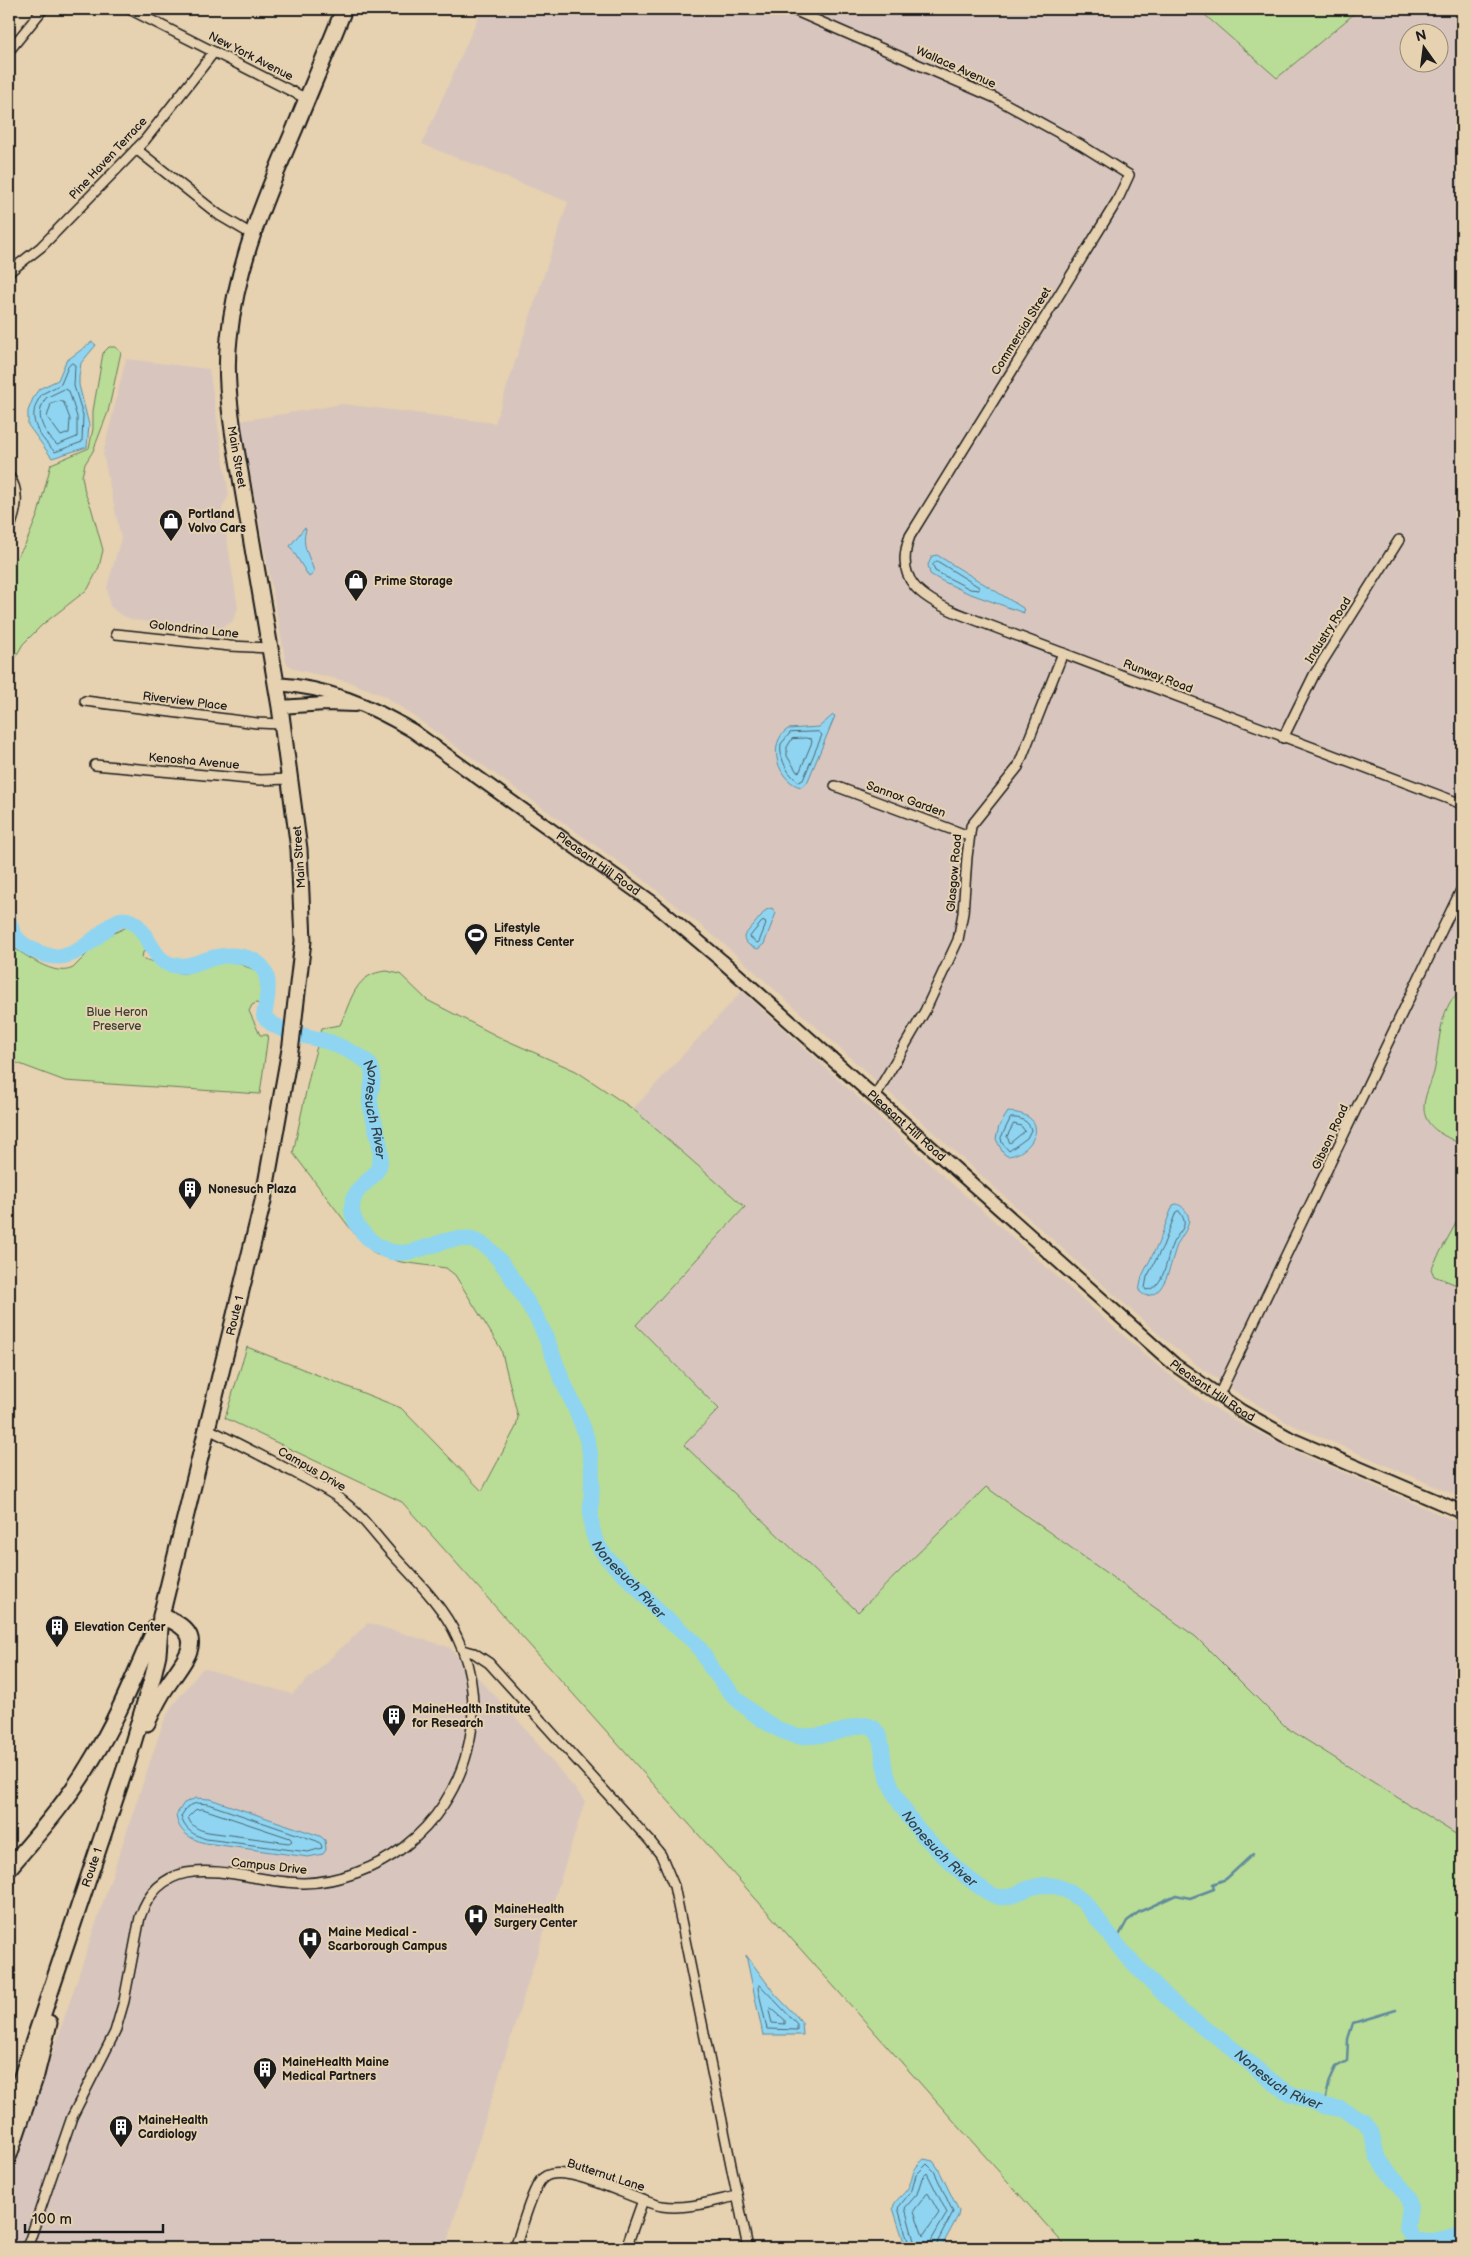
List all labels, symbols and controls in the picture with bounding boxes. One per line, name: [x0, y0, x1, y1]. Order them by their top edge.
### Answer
north arrow: [1398, 22, 1448, 72]
text: N: [1414, 26, 1428, 45]
street label: New York Avenue: [206, 29, 296, 84]
street label: Wallace Avenue: [913, 43, 998, 92]
street label: Pine Haven Terrace: [66, 114, 150, 203]
street label: Commercial Street: [988, 284, 1055, 378]
street label: Main Street: [224, 425, 249, 490]
place label: Portland Volvo Cars: [188, 507, 246, 536]
shop icon: Portland Volvo Cars: [158, 508, 184, 542]
shop icon: Prime Storage: [343, 568, 369, 602]
place label: Prime Storage: [374, 574, 453, 589]
street label: Industry Road: [1302, 594, 1355, 666]
street label: Golondrina Lane: [148, 617, 240, 642]
street label: Runway Road: [1121, 656, 1195, 697]
street label: Riverview Place: [142, 689, 228, 714]
street label: Kenosha Avenue: [148, 750, 240, 773]
street label: Sannox Garden: [864, 778, 948, 821]
street label: Main Street: [290, 825, 309, 889]
street label: Pleasant Hill Road: [553, 829, 643, 899]
street label: Glasgow Road: [944, 833, 965, 913]
place label: Lifestyle Fitness Center: [494, 921, 574, 950]
sports icon: Lifestyle Fitness Center: [463, 922, 489, 956]
park label: Blue Heron Preserve: [86, 1005, 148, 1034]
water label: Nonesuch River: [359, 1056, 389, 1160]
street label: Pleasant Hill Road: [864, 1087, 949, 1165]
street label: Gibson Road: [1309, 1102, 1352, 1172]
building icon: Nonesuch Plaza: [177, 1176, 203, 1210]
place label: Nonesuch Plaza: [208, 1182, 296, 1197]
street label: Route 1: [223, 1294, 247, 1337]
street label: Pleasant Hill Road: [1166, 1357, 1257, 1425]
street label: Campus Drive: [275, 1444, 348, 1495]
water label: Nonesuch River: [588, 1537, 669, 1623]
building icon: Elevation Center: [44, 1614, 70, 1648]
place label: Elevation Center: [74, 1620, 166, 1635]
place label: MaineHealth Institute for Research: [412, 1702, 530, 1731]
building icon: MaineHealth Institute for Research: [381, 1703, 407, 1737]
water label: Nonesuch River: [898, 1807, 981, 1891]
street label: Route 1: [79, 1846, 106, 1889]
street label: Campus Drive: [230, 1855, 308, 1878]
place label: MaineHealth Surgery Center: [494, 1902, 577, 1931]
hospital icon: MaineHealth Surgery Center: [463, 1903, 489, 1937]
place label: Maine Medical - Scarborough Campus: [328, 1925, 447, 1954]
hospital icon: Maine Medical - Scarborough Campus: [297, 1926, 323, 1960]
water label: Nonesuch River: [1231, 2046, 1325, 2114]
place label: MaineHealth Maine Medical Partners: [282, 2055, 389, 2084]
building icon: MaineHealth Maine Medical Partners: [252, 2056, 278, 2090]
place label: MaineHealth Cardiology: [138, 2113, 208, 2142]
building icon: MaineHealth Cardiology: [108, 2114, 134, 2148]
street label: Butternut Lane: [565, 2156, 647, 2195]
scale bar: [25, 2202, 162, 2234]
text: 100 m: [32, 2210, 72, 2229]

